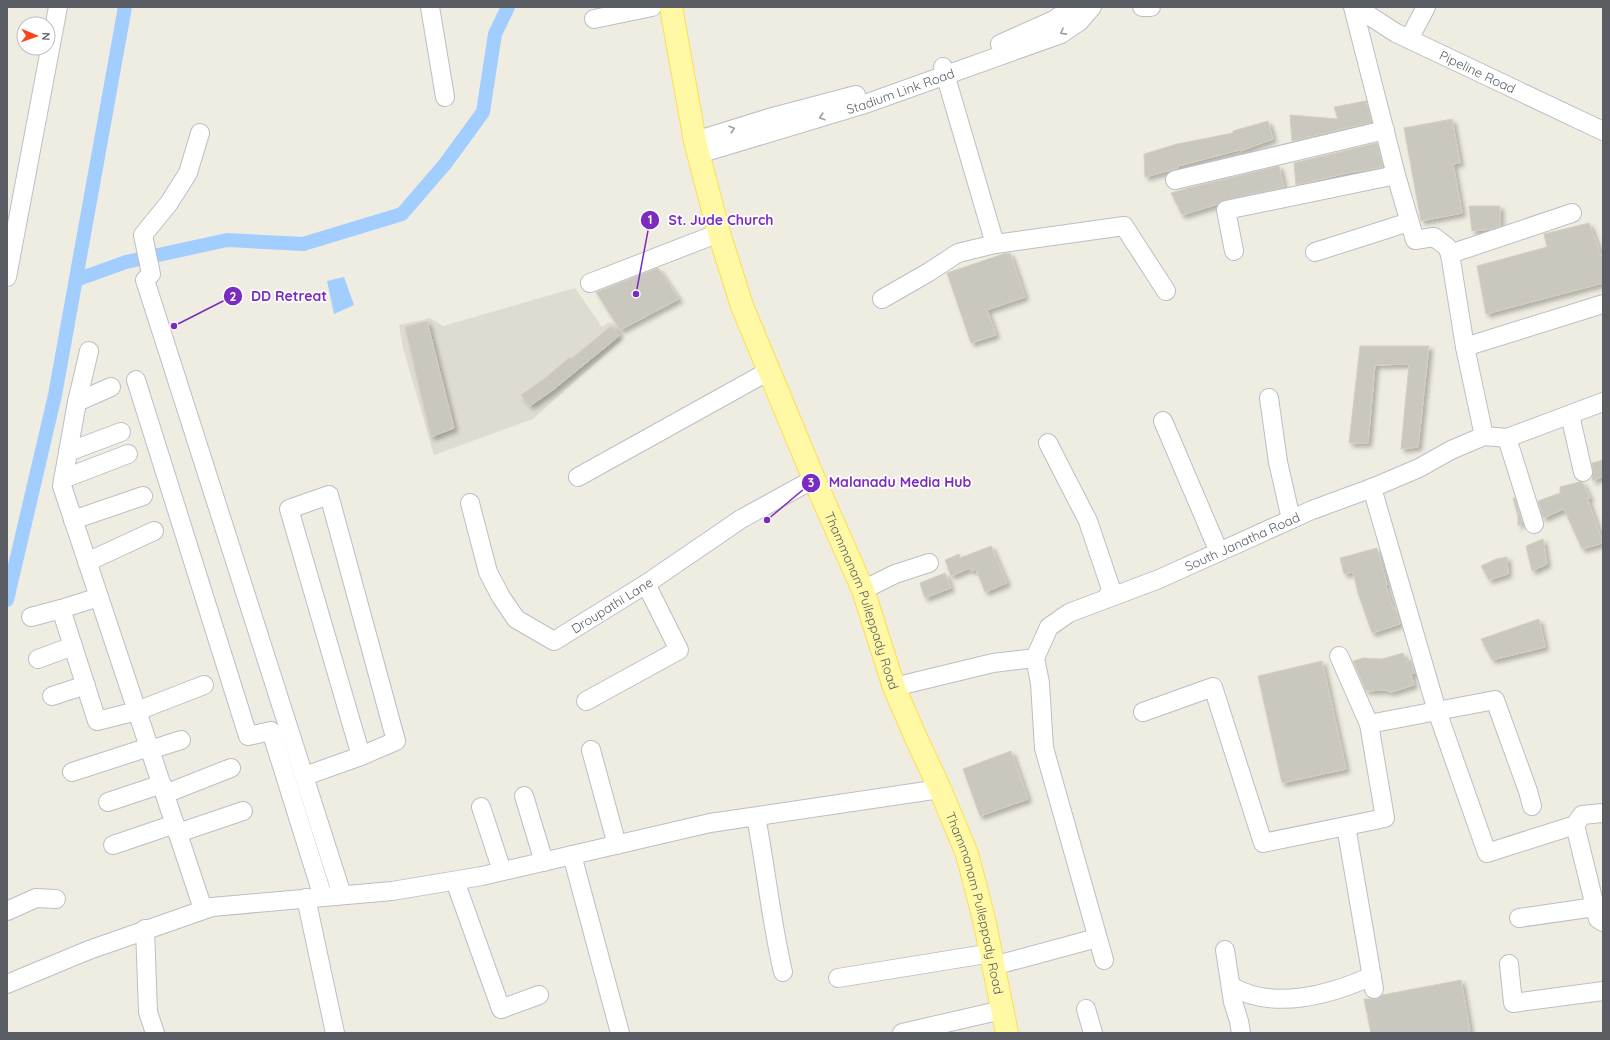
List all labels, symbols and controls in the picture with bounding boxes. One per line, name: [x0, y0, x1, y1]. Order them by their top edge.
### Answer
north arrow: [16, 16, 56, 56]
one-way arrow: [1060, 27, 1067, 35]
text: N: [39, 32, 53, 41]
street label: Pipeline Road: [1437, 47, 1518, 96]
street label: Stadium Link Road: [845, 65, 956, 117]
one-way arrow: [818, 112, 825, 121]
one-way arrow: [728, 125, 735, 134]
callout: St. Jude Church: [640, 207, 781, 233]
text: St. Jude Church: [669, 211, 773, 229]
text: 1: [648, 212, 652, 227]
callout: DD Retreat: [223, 283, 335, 309]
text: DD Retreat: [251, 287, 327, 305]
text: 2: [230, 289, 237, 304]
callout: Malanadu Media Hub: [801, 470, 980, 496]
text: Malanadu Media Hub: [829, 473, 972, 491]
text: 3: [808, 475, 814, 490]
street label: Thammanam Pulleppady Road: [821, 509, 902, 691]
street label: South Janatha Road: [1182, 509, 1302, 574]
street label: Droupathi Lane: [568, 574, 656, 636]
street label: Thammanam Pulleppady Road: [942, 809, 1007, 996]

